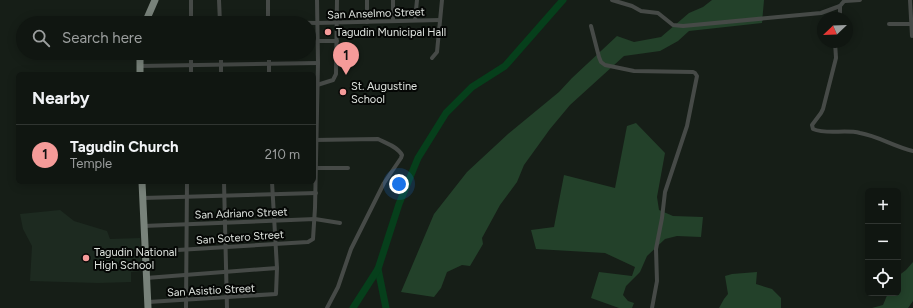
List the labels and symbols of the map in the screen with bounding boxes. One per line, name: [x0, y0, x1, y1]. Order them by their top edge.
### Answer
street label: San Anselmo Street: [327, 5, 425, 22]
north arrow: [817, 12, 853, 48]
place label: Tagudin Municipal Hall: [336, 26, 446, 39]
marker: Tagudin Municipal Hall: [323, 27, 333, 37]
pin: 1: [333, 42, 359, 75]
place label: St. Augustine School: [351, 80, 417, 106]
marker: St. Augustine School: [338, 87, 348, 97]
your location: [389, 174, 409, 194]
street label: San Adriano Street: [194, 205, 288, 222]
street label: San Sotero Street: [196, 228, 284, 247]
place label: Tagudin National High School: [94, 246, 177, 272]
marker: Tagudin National High School: [81, 253, 91, 263]
street label: San Asistio Street: [167, 282, 255, 299]

